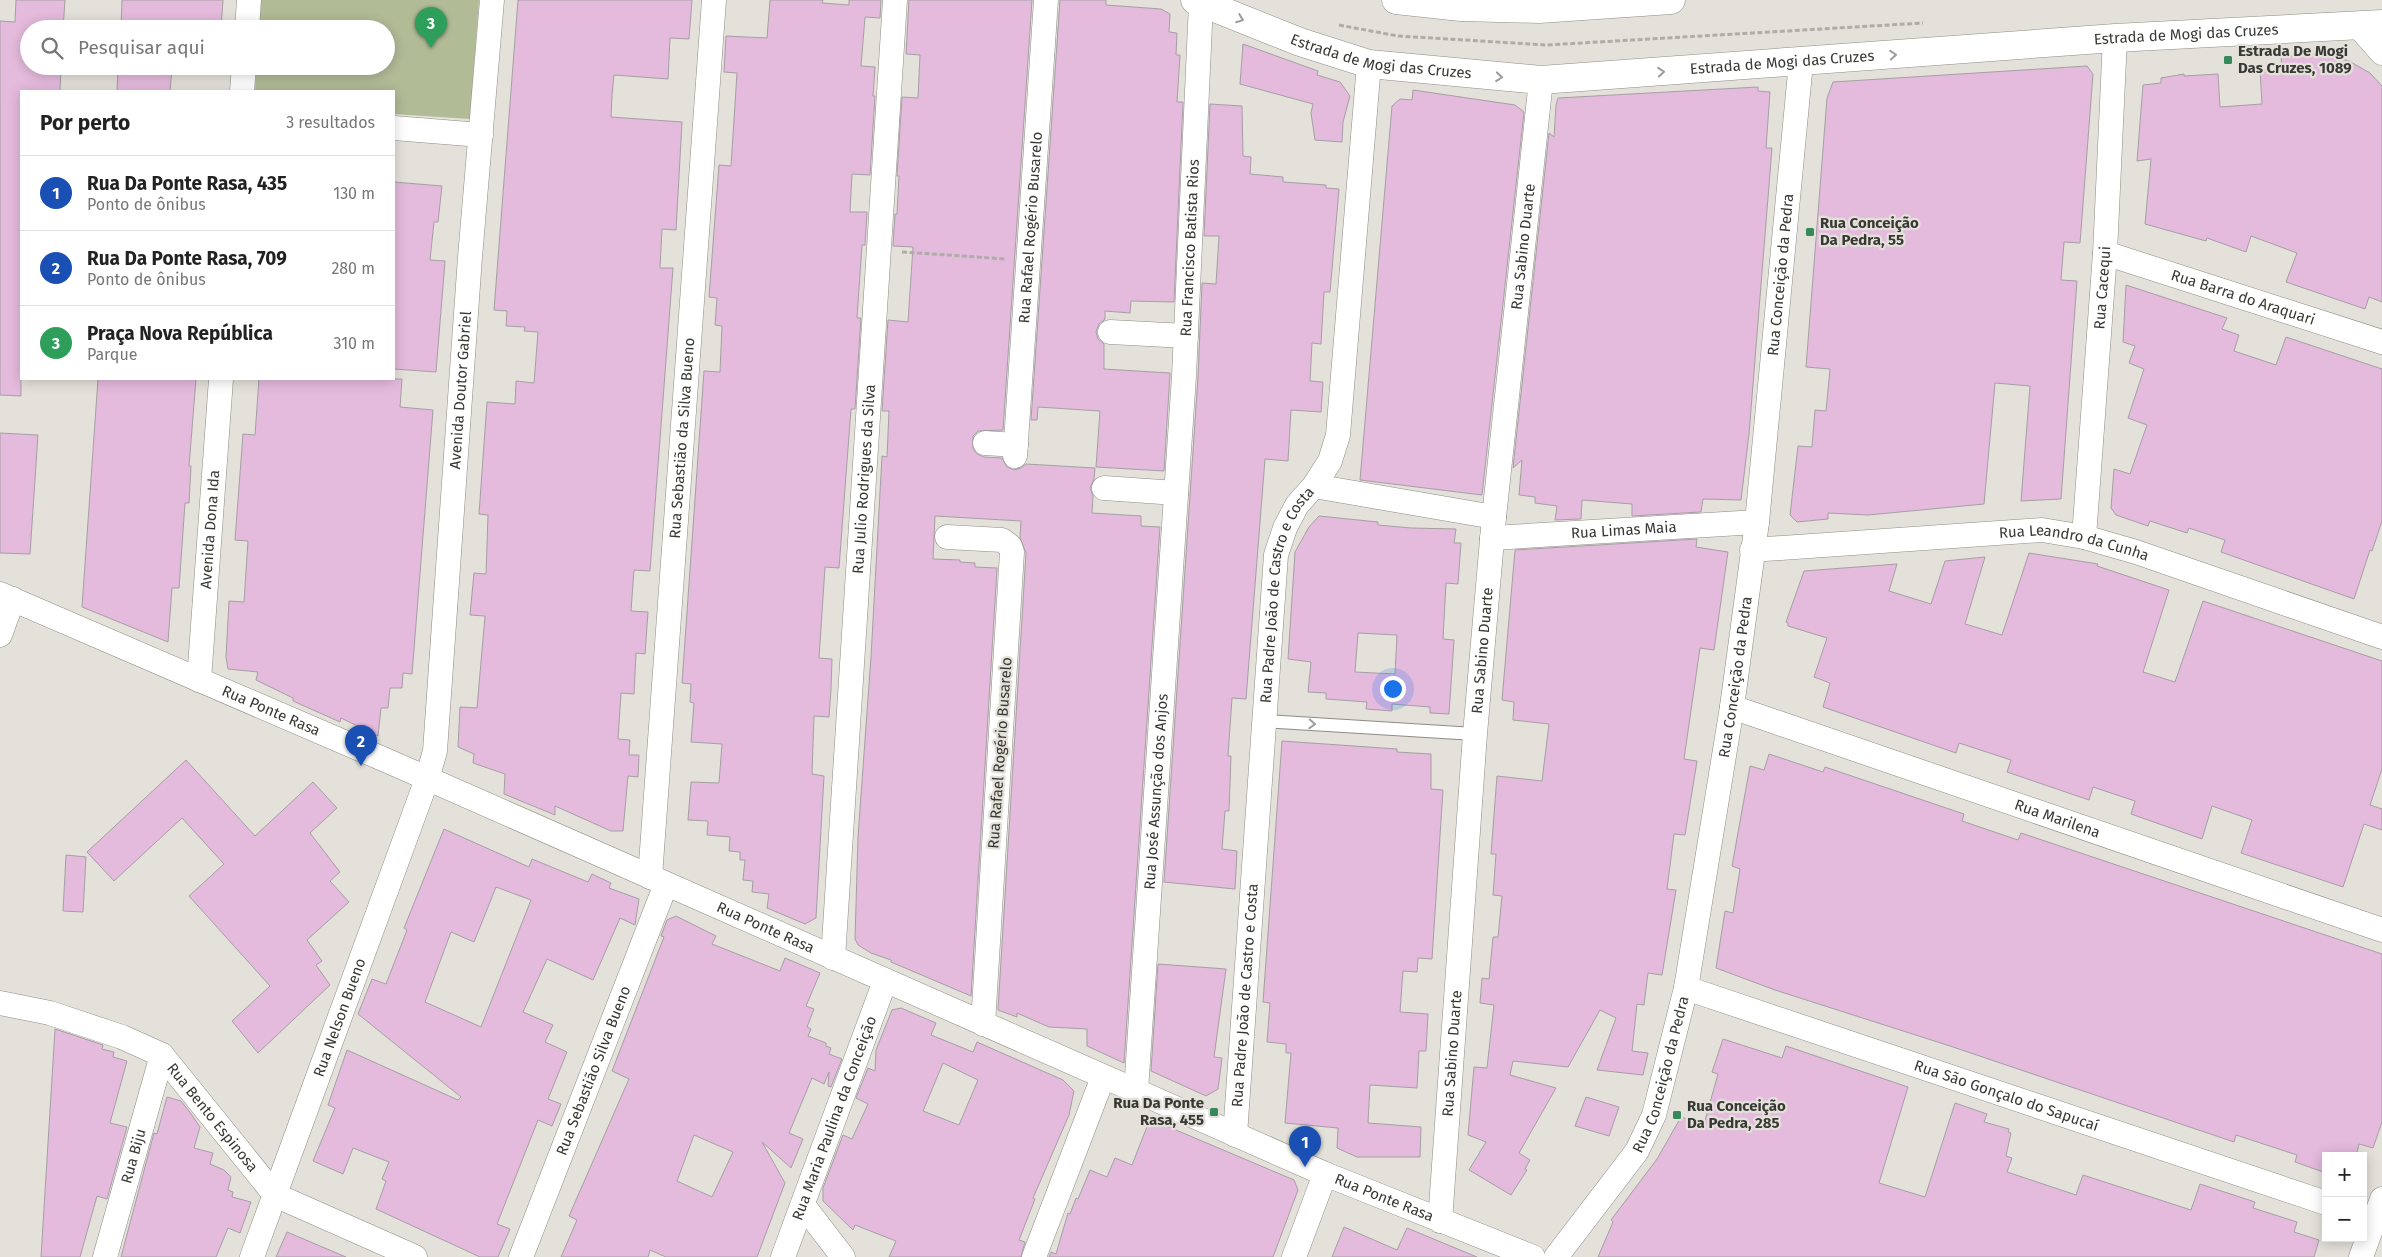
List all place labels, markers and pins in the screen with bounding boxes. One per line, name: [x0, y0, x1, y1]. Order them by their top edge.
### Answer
pin: 3: [415, 7, 447, 48]
place label: Estrada De Mogi Das Cruzes, 1089: [2238, 42, 2352, 77]
marker: Estrada De Mogi Das Cruzes, 1089: [2222, 54, 2234, 66]
place label: Rua Conceição Da Pedra, 55: [1820, 214, 1919, 249]
marker: Rua Conceição Da Pedra, 55: [1804, 226, 1816, 238]
pin: 2: [345, 725, 377, 766]
place label: Rua Da Ponte Rasa, 455: [1113, 1094, 1204, 1129]
place label: Rua Conceição Da Pedra, 285: [1687, 1097, 1786, 1132]
marker: Rua Da Ponte Rasa, 455: [1208, 1106, 1220, 1118]
marker: Rua Conceição Da Pedra, 285: [1671, 1109, 1683, 1121]
pin: 1: [1289, 1126, 1321, 1167]

